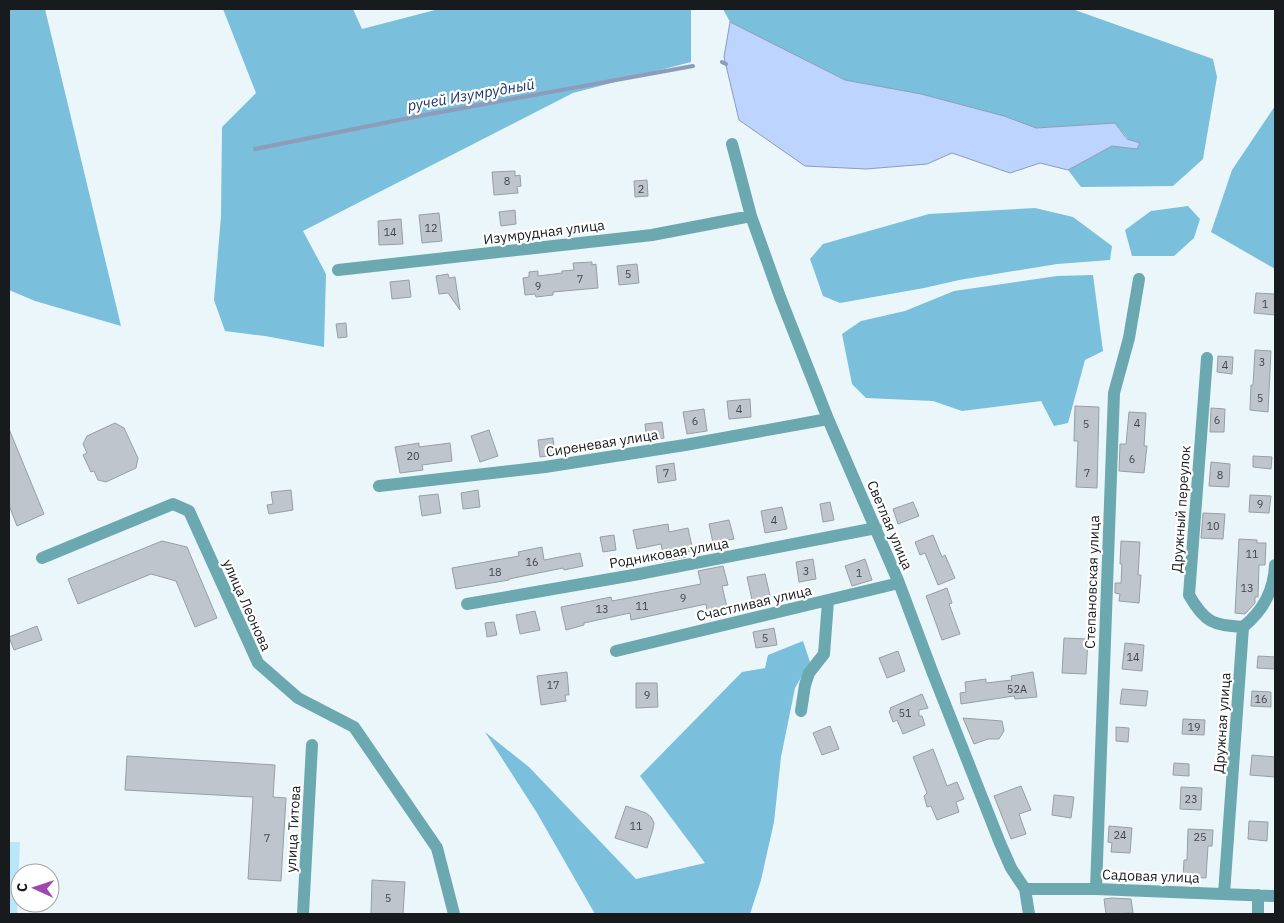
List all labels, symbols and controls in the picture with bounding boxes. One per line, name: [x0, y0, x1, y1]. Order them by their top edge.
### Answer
water label: ручей Изумрудный: [405, 74, 536, 115]
house number: 8: [504, 174, 510, 188]
house number: 2: [638, 182, 644, 196]
street label: Изумрудная улица: [482, 216, 606, 248]
house number: 12: [424, 221, 438, 235]
house number: 14: [383, 225, 397, 239]
house number: 5: [625, 267, 631, 281]
house number: 7: [577, 272, 583, 286]
house number: 9: [535, 279, 541, 293]
house number: 1: [1262, 297, 1269, 311]
house number: 3: [1259, 355, 1265, 369]
house number: 4: [1222, 358, 1229, 372]
house number: 5: [1257, 391, 1263, 405]
house number: 4: [736, 402, 743, 416]
house number: 6: [1214, 413, 1220, 427]
house number: 6: [692, 414, 698, 428]
house number: 4: [1134, 416, 1141, 430]
house number: 5: [1083, 417, 1089, 431]
street label: Сиреневая улица: [545, 425, 660, 461]
street label: Дружный переулок: [1168, 444, 1194, 573]
house number: 20: [406, 449, 420, 463]
house number: 6: [1129, 452, 1135, 466]
house number: 7: [663, 466, 669, 480]
house number: 7: [1084, 466, 1090, 480]
house number: 8: [1217, 468, 1223, 482]
street label: Светлая улица: [863, 478, 917, 573]
house number: 9: [1257, 497, 1263, 511]
house number: 4: [771, 513, 778, 527]
street label: Степановская улица: [1081, 514, 1103, 649]
house number: 10: [1206, 519, 1220, 533]
street label: Родниковая улица: [608, 534, 731, 572]
house number: 11: [1245, 547, 1259, 561]
house number: 16: [525, 555, 539, 569]
street label: улица Леонова: [219, 556, 275, 654]
house number: 3: [803, 564, 809, 578]
house number: 18: [488, 565, 502, 579]
house number: 1: [856, 566, 863, 580]
street label: Счастливая улица: [695, 581, 814, 625]
house number: 13: [1240, 581, 1254, 595]
house number: 9: [680, 591, 686, 605]
house number: 11: [635, 599, 649, 613]
house number: 13: [595, 602, 609, 616]
house number: 5: [762, 631, 768, 645]
house number: 14: [1126, 650, 1140, 664]
street label: Дружная улица: [1209, 671, 1235, 774]
house number: 17: [546, 678, 560, 692]
house number: 52А: [1007, 682, 1027, 696]
house number: 9: [644, 688, 650, 702]
house number: 16: [1254, 692, 1268, 706]
house number: 51: [898, 706, 912, 720]
house number: 19: [1187, 720, 1201, 734]
street label: улица Титова: [282, 784, 304, 873]
house number: 23: [1184, 792, 1198, 806]
house number: 11: [629, 819, 643, 833]
house number: 24: [1113, 828, 1127, 842]
house number: 25: [1193, 830, 1207, 844]
house number: 7: [264, 831, 270, 845]
north arrow: [10, 863, 60, 913]
street label: Садовая улица: [1102, 865, 1201, 887]
text: С: [13, 882, 31, 892]
house number: 5: [385, 891, 391, 905]

